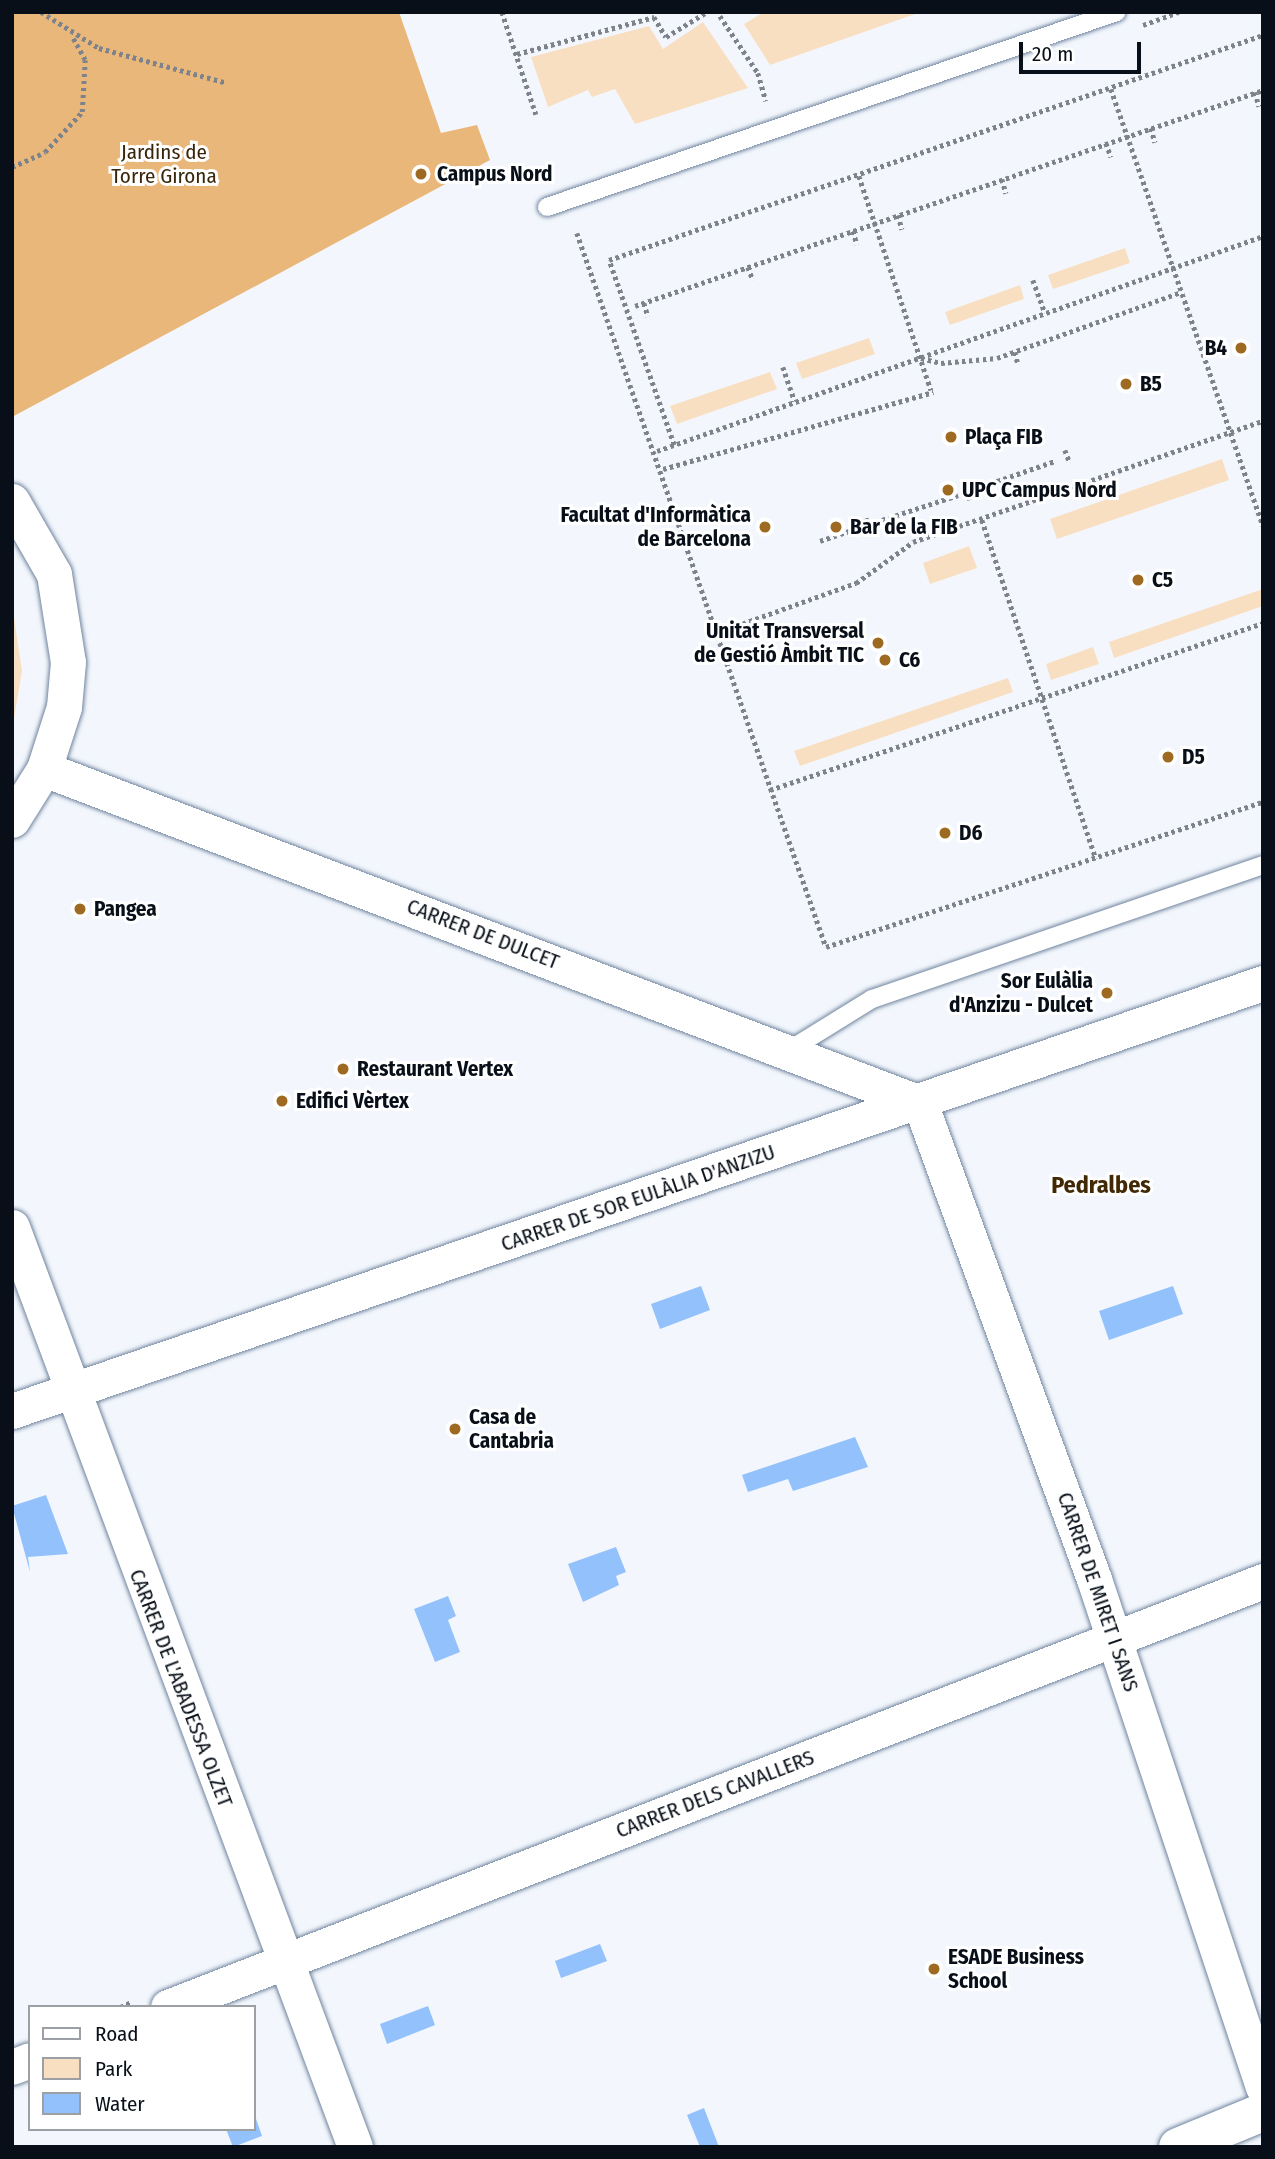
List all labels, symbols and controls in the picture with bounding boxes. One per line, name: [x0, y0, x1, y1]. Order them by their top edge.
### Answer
scale bar: [1023, 28, 1146, 72]
text: 20 m: [1032, 41, 1073, 67]
park label: Jardins de Torre Girona: [111, 139, 217, 189]
place label: Campus Nord: [437, 161, 552, 187]
marker: Campus Nord: [411, 164, 431, 184]
place label: B4: [1205, 335, 1227, 361]
marker: B4: [1233, 340, 1249, 356]
place label: B5: [1140, 371, 1162, 397]
marker: B5: [1118, 376, 1134, 392]
place label: Plaça FIB: [965, 424, 1043, 450]
marker: Plaça FIB: [943, 429, 959, 445]
place label: UPC Campus Nord: [962, 477, 1117, 503]
marker: UPC Campus Nord: [940, 482, 956, 498]
place label: Facultat d'Informàtica de Barcelona: [560, 502, 751, 552]
place label: Bar de la FIB: [850, 514, 958, 540]
marker: Facultat d'Informàtica de Barcelona: [757, 519, 773, 535]
marker: Bar de la FIB: [828, 519, 844, 535]
place label: C5: [1152, 567, 1173, 593]
marker: C5: [1130, 572, 1146, 588]
place label: Unitat Transversal de Gestió Àmbit TIC: [694, 618, 864, 668]
marker: Unitat Transversal de Gestió Àmbit TIC: [870, 635, 886, 651]
place label: C6: [899, 647, 920, 673]
marker: C6: [877, 652, 893, 668]
place label: D5: [1182, 744, 1205, 770]
marker: D5: [1160, 749, 1176, 765]
place label: D6: [959, 820, 982, 846]
marker: D6: [937, 825, 953, 841]
street label: CARRER DE DULCET: [403, 893, 563, 975]
place label: Pangea: [94, 896, 157, 922]
marker: Pangea: [72, 901, 88, 917]
place label: Sor Eulàlia d'Anzizu - Dulcet: [949, 968, 1093, 1018]
marker: Sor Eulàlia d'Anzizu - Dulcet: [1099, 985, 1115, 1001]
place label: Restaurant Vertex: [357, 1056, 513, 1082]
marker: Restaurant Vertex: [335, 1061, 351, 1077]
place label: Edifici Vèrtex: [296, 1088, 409, 1114]
marker: Edifici Vèrtex: [274, 1093, 290, 1109]
street label: CARRER DE SOR EULÀLIA D'ANZIZU: [498, 1139, 778, 1257]
district label: Pedralbes: [1051, 1172, 1151, 1200]
place label: Casa de Cantabria: [469, 1404, 554, 1454]
marker: Casa de Cantabria: [447, 1421, 463, 1437]
street label: CARRER DE MIRET I SANS: [1052, 1489, 1144, 1695]
street label: CARRER DE L'ABADESSA OLZET: [124, 1566, 238, 1810]
street label: CARRER DELS CAVALLERS: [612, 1745, 818, 1843]
place label: ESADE Business School: [948, 1944, 1084, 1994]
marker: ESADE Business School: [926, 1961, 942, 1977]
legend: [28, 2005, 256, 2131]
text: Road: [95, 2021, 139, 2047]
text: Park: [95, 2056, 132, 2082]
text: Water: [95, 2091, 145, 2117]

